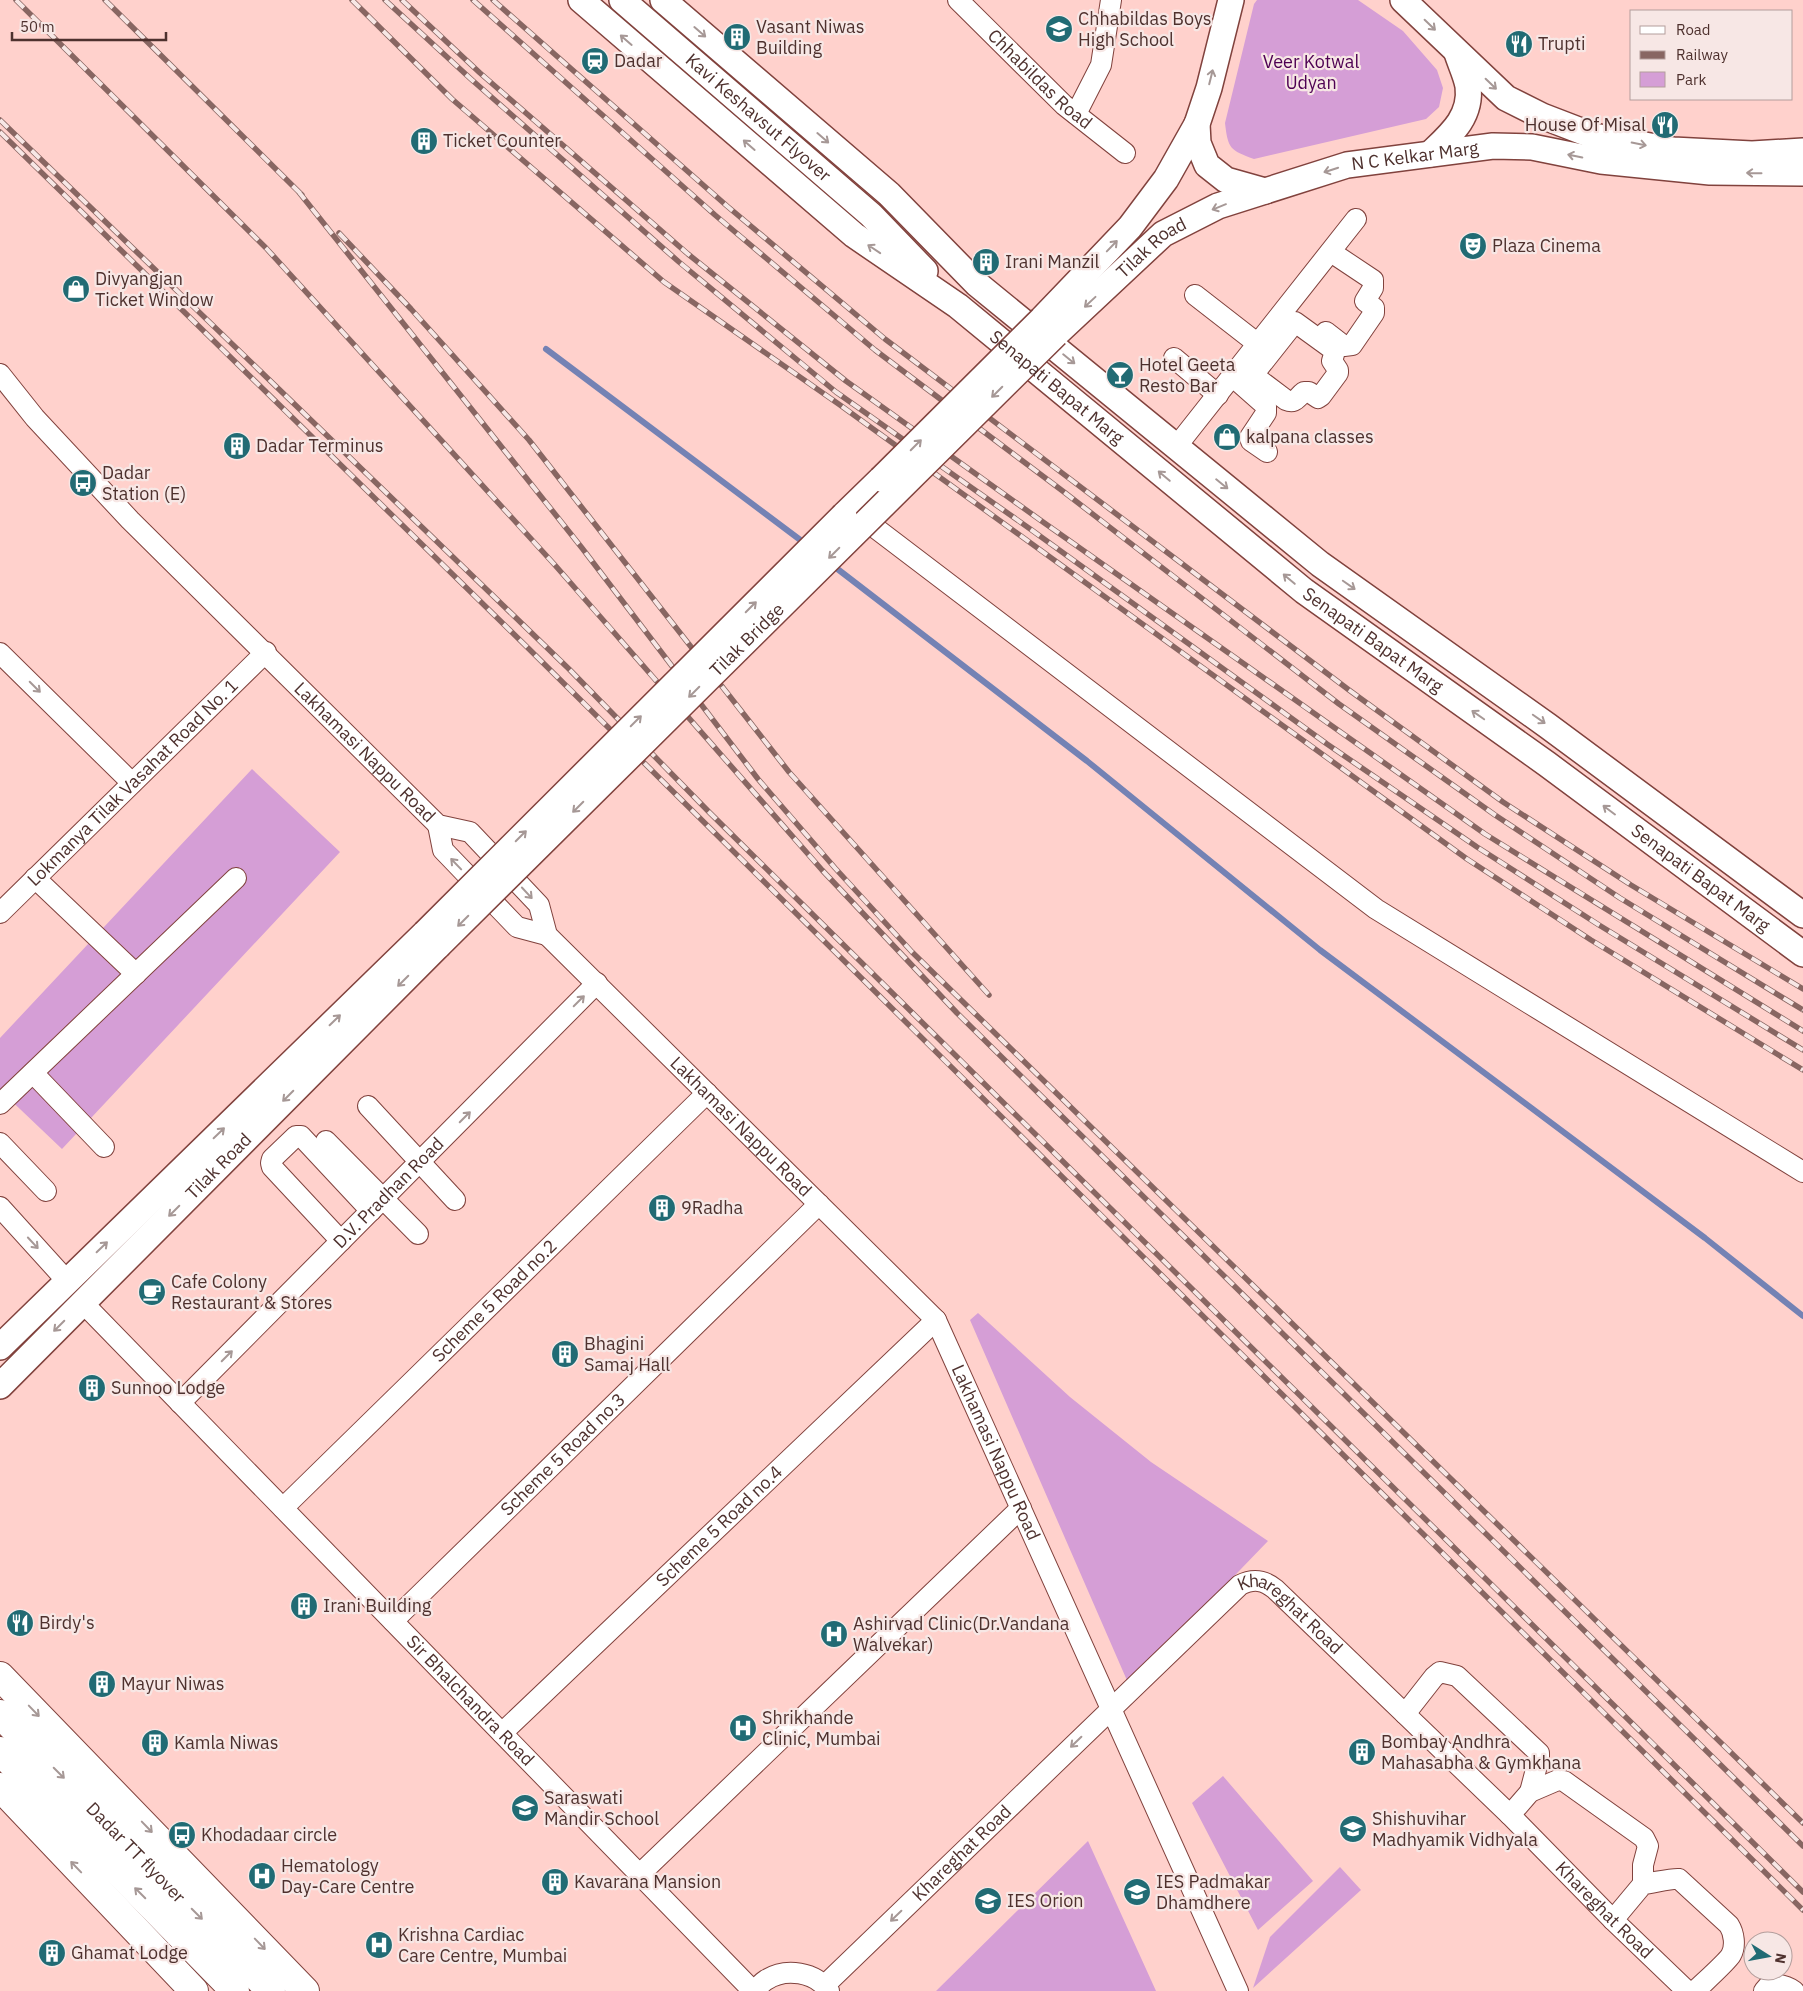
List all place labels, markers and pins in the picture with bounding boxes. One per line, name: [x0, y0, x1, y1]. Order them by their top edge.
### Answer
place label: Chhabildas Boys High School: [1078, 7, 1212, 51]
school or university icon: Chhabildas Boys High School: [1044, 14, 1074, 44]
place label: Vasant Niwas Building: [756, 15, 864, 59]
building icon: Vasant Niwas Building: [722, 22, 752, 52]
restaurant icon: Trupti: [1504, 29, 1534, 59]
place label: Trupti: [1538, 32, 1585, 55]
station icon: Dadar: [580, 46, 610, 76]
place label: Dadar: [614, 49, 663, 72]
restaurant icon: House Of Misal: [1650, 110, 1680, 140]
place label: House Of Misal: [1525, 113, 1646, 136]
building icon: Ticket Counter: [409, 126, 439, 156]
place label: Ticket Counter: [443, 129, 561, 152]
theatre icon: Plaza Cinema: [1458, 231, 1488, 261]
place label: Plaza Cinema: [1492, 234, 1601, 257]
building icon: Irani Manzil: [971, 247, 1001, 277]
place label: Irani Manzil: [1005, 250, 1100, 273]
place label: Divyangjan Ticket Window: [95, 267, 214, 311]
shop icon: Divyangjan Ticket Window: [61, 274, 91, 304]
place label: Hotel Geeta Resto Bar: [1139, 353, 1236, 397]
bar icon: Hotel Geeta Resto Bar: [1105, 360, 1135, 390]
shop icon: kalpana classes: [1212, 422, 1242, 452]
place label: kalpana classes: [1246, 425, 1374, 448]
building icon: Dadar Terminus: [222, 431, 252, 461]
place label: Dadar Terminus: [256, 434, 384, 457]
place label: Dadar Station (E): [102, 461, 186, 505]
bus stop icon: Dadar Station (E): [68, 468, 98, 498]
building icon: 9Radha: [647, 1193, 677, 1223]
place label: 9Radha: [681, 1196, 743, 1219]
place label: Cafe Colony Restaurant & Stores: [171, 1270, 333, 1314]
cafe icon: Cafe Colony Restaurant & Stores: [137, 1277, 167, 1307]
place label: Bhagini Samaj Hall: [584, 1332, 670, 1376]
building icon: Bhagini Samaj Hall: [550, 1339, 580, 1369]
building icon: Sunnoo Lodge: [77, 1373, 107, 1403]
place label: Sunnoo Lodge: [111, 1376, 225, 1399]
building icon: Irani Building: [289, 1591, 319, 1621]
place label: Irani Building: [323, 1594, 432, 1617]
restaurant icon: Birdy's: [5, 1608, 35, 1638]
place label: Birdy's: [39, 1611, 95, 1634]
place label: Ashirvad Clinic(Dr.Vandana Walvekar): [853, 1612, 1070, 1656]
hospital icon: Ashirvad Clinic(Dr.Vandana Walvekar): [819, 1619, 849, 1649]
building icon: Mayur Niwas: [87, 1669, 117, 1699]
place label: Mayur Niwas: [121, 1672, 224, 1695]
place label: Shrikhande Clinic, Mumbai: [762, 1706, 881, 1750]
hospital icon: Shrikhande Clinic, Mumbai: [728, 1713, 758, 1743]
building icon: Kamla Niwas: [140, 1728, 170, 1758]
place label: Bombay Andhra Mahasabha & Gymkhana: [1381, 1730, 1581, 1774]
place label: Kamla Niwas: [174, 1731, 279, 1754]
building icon: Bombay Andhra Mahasabha & Gymkhana: [1347, 1737, 1377, 1767]
place label: Saraswati Mandir School: [544, 1786, 659, 1830]
school or university icon: Saraswati Mandir School: [510, 1793, 540, 1823]
place label: Shishuvihar Madhyamik Vidhyala: [1372, 1807, 1538, 1851]
school or university icon: Shishuvihar Madhyamik Vidhyala: [1338, 1814, 1368, 1844]
bus stop icon: Khodadaar circle: [167, 1820, 197, 1850]
place label: Khodadaar circle: [201, 1823, 337, 1846]
place label: Hematology Day-Care Centre: [281, 1854, 414, 1898]
hospital icon: Hematology Day-Care Centre: [247, 1861, 277, 1891]
building icon: Kavarana Mansion: [540, 1867, 570, 1897]
place label: Kavarana Mansion: [574, 1870, 721, 1893]
place label: IES Padmakar Dhamdhere: [1156, 1870, 1271, 1914]
school or university icon: IES Padmakar Dhamdhere: [1122, 1877, 1152, 1907]
school or university icon: IES Orion: [973, 1886, 1003, 1916]
place label: IES Orion: [1007, 1889, 1084, 1912]
place label: Krishna Cardiac Care Centre, Mumbai: [398, 1923, 567, 1967]
hospital icon: Krishna Cardiac Care Centre, Mumbai: [364, 1930, 394, 1960]
building icon: Ghamat Lodge: [37, 1938, 67, 1968]
place label: Ghamat Lodge: [71, 1941, 188, 1964]

